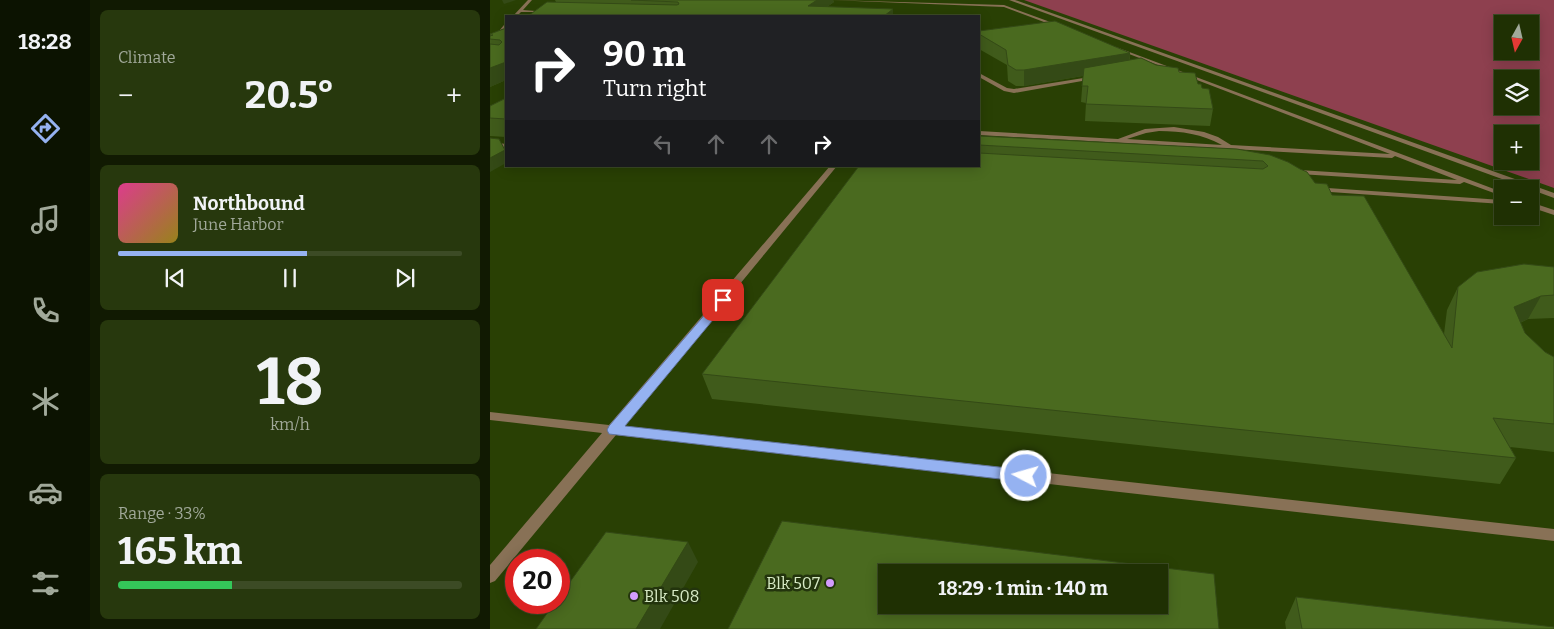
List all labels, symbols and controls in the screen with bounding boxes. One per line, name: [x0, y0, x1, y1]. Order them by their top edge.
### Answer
north arrow: [1494, 15, 1539, 60]
map controls: [1494, 15, 1539, 225]
text: 18:28: [18, 28, 72, 55]
text: 90 m: [603, 33, 686, 75]
icon: right: [520, 35, 585, 100]
text: Climate: [118, 48, 176, 67]
button: layers: [1494, 70, 1539, 115]
text: 20.5°: [245, 72, 335, 118]
text: Turn right: [603, 75, 706, 102]
text: −: [118, 79, 133, 112]
text: +: [446, 79, 462, 112]
icon: directions: [28, 111, 63, 146]
button: +: [1494, 125, 1539, 170]
icon: left: [649, 130, 677, 158]
icon: ahead: [702, 130, 730, 158]
icon: ahead: [755, 130, 783, 158]
icon: right: [808, 130, 836, 158]
button: −: [1494, 180, 1539, 225]
text: Northbound: [193, 192, 305, 215]
icon: music: [28, 202, 63, 237]
text: June Harbor: [193, 215, 284, 234]
icon: previous: [161, 264, 189, 292]
icon: pause: [276, 264, 304, 292]
icon: next: [391, 264, 419, 292]
pin: [702, 279, 744, 321]
icon: arrive: [709, 286, 737, 314]
icon: phone: [28, 293, 63, 328]
text: 18: [256, 343, 324, 421]
icon: climate: [28, 384, 63, 419]
text: km/h: [270, 415, 310, 434]
position arrow: [999, 449, 1051, 501]
icon: car: [28, 475, 63, 510]
text: Range · 33%: [118, 504, 206, 523]
text: 165 km: [118, 528, 242, 574]
speed limit sign: 20: [505, 549, 570, 614]
icon: filters: [28, 566, 63, 601]
place label: Blk 507: [766, 574, 820, 593]
marker: Blk 507: [824, 577, 836, 589]
text: 18:29 · 1 min · 140 m: [938, 577, 1108, 600]
place label: Blk 508: [644, 587, 699, 606]
marker: Blk 508: [628, 590, 640, 602]

